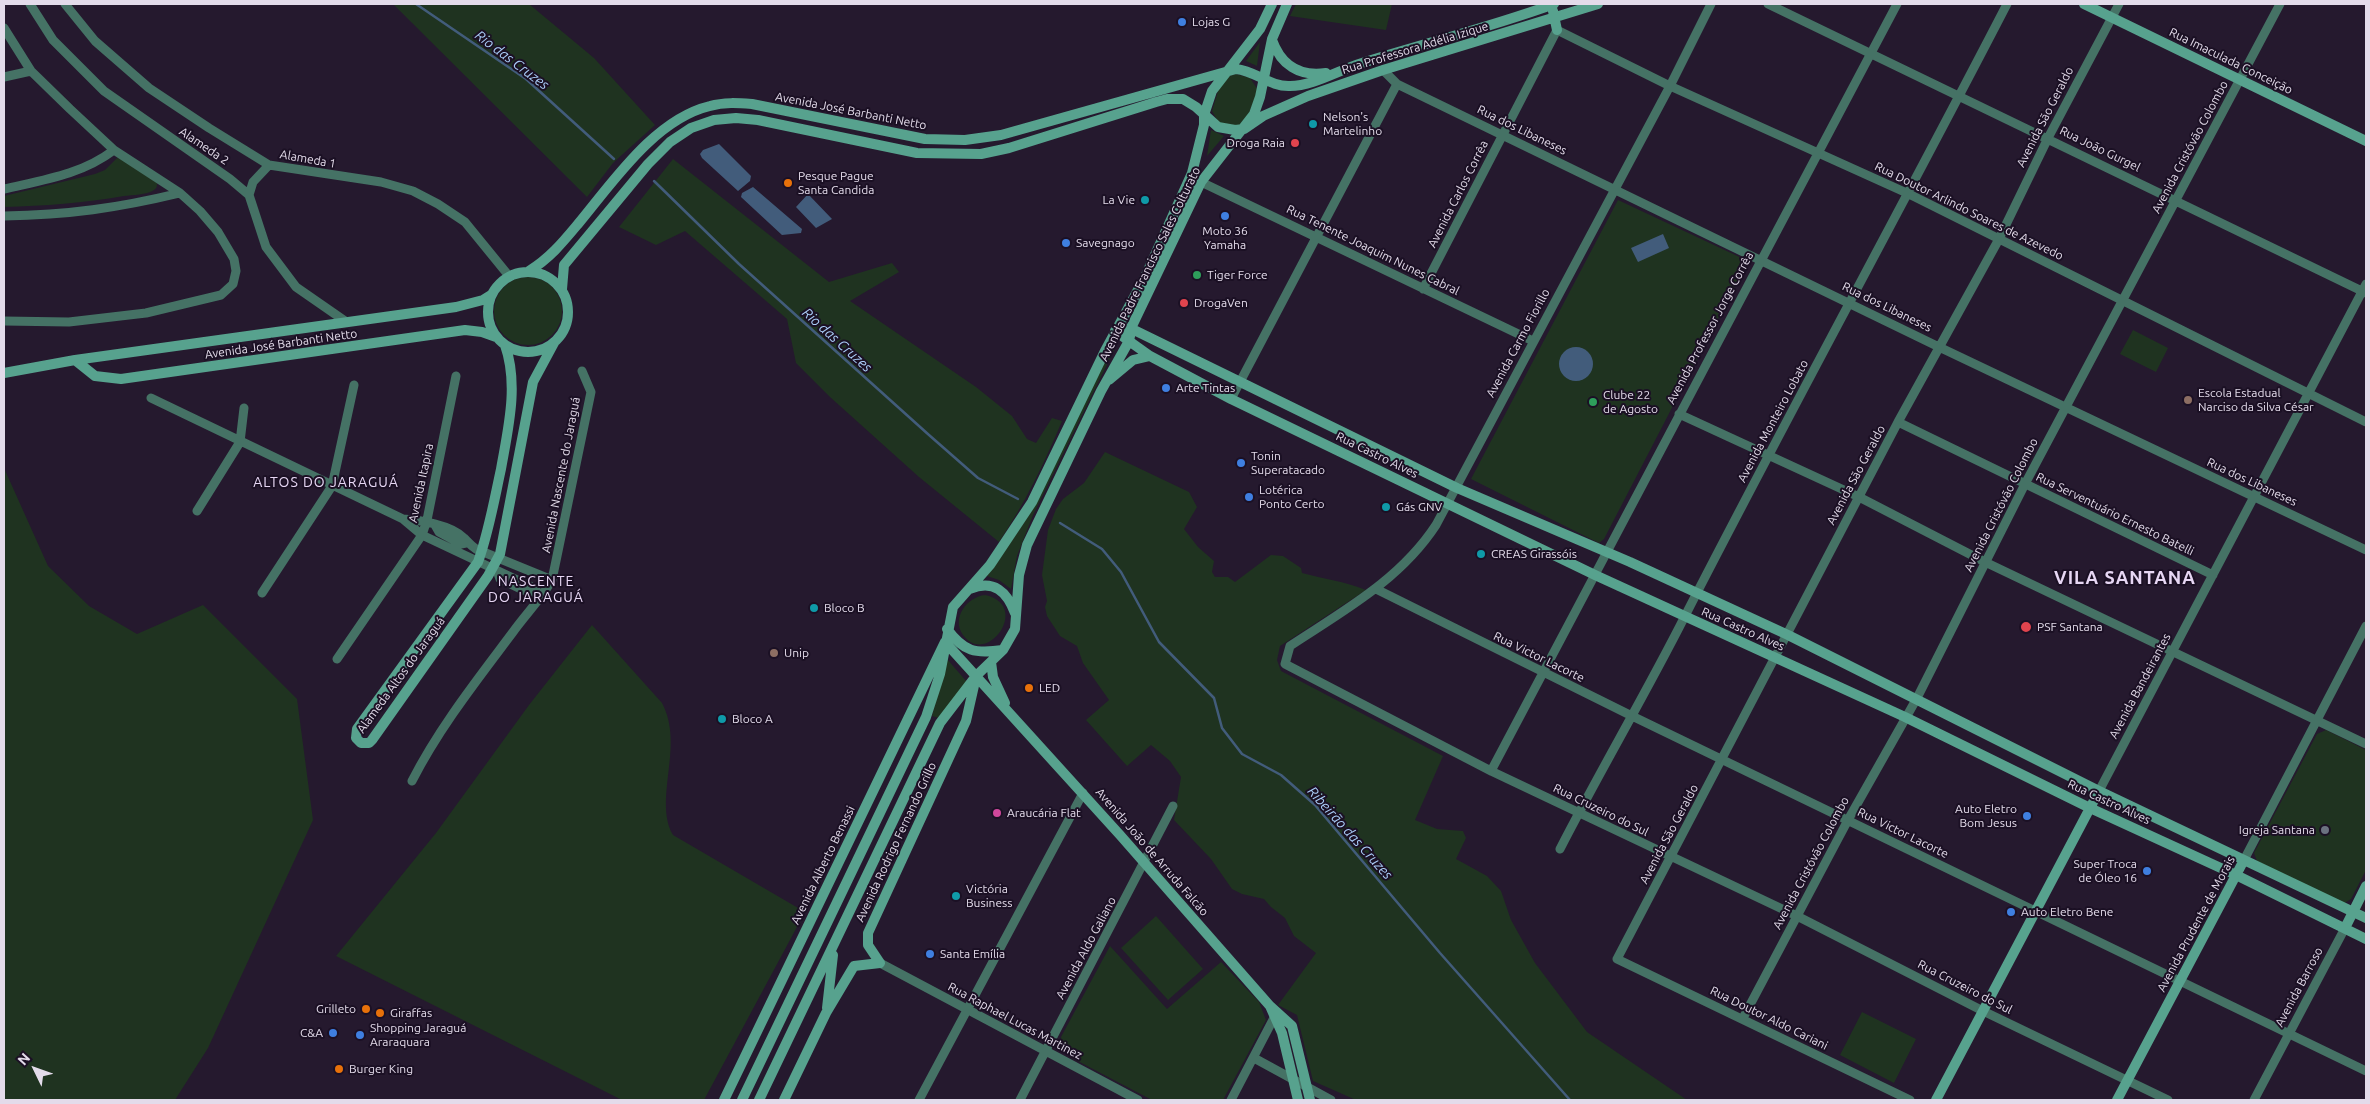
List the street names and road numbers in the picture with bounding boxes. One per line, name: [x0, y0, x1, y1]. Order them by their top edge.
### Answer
street label: Rua Professora Adélia Izique: [1340, 19, 1490, 77]
street label: Rua Imaculada Conceição: [2167, 25, 2295, 97]
street label: Avenida São Geraldo: [2013, 64, 2077, 170]
street label: Avenida Cristóvão Colombo: [2149, 78, 2231, 216]
street label: Avenida José Barbanti Netto: [774, 89, 928, 133]
street label: Rua dos Libaneses: [1475, 102, 1569, 158]
street label: Rua João Gurgel: [2057, 123, 2143, 175]
street label: Alameda 2: [176, 124, 232, 168]
street label: Avenida Carlos Corrêa: [1425, 138, 1491, 250]
street label: Alameda 1: [279, 147, 337, 171]
street label: Rua Doutor Arlindo Soares de Azevedo: [1872, 159, 2066, 263]
street label: Avenida Padre Francisco Sales Colturato: [1097, 165, 1203, 363]
street label: Rua Tenente Joaquim Nunes Cabral: [1284, 202, 1462, 298]
street label: Avenida Professor Jorge Corrêa: [1664, 249, 1756, 407]
street label: Rua dos Libaneses: [1840, 279, 1934, 335]
street label: Avenida Carmo Fiorillo: [1483, 286, 1553, 400]
street label: Avenida José Barbanti Netto: [204, 326, 358, 362]
street label: Avenida Monteiro Lobato: [1735, 357, 1811, 485]
street label: Avenida Nascente do Jaraguá: [539, 396, 583, 554]
street label: Avenida São Geraldo: [1824, 423, 1888, 527]
street label: Rua Castro Alves: [1334, 429, 1420, 481]
street label: Avenida Cristóvão Colombo: [1961, 436, 2041, 574]
street label: Avenida Itapira: [406, 442, 436, 524]
street label: Rua dos Libaneses: [2205, 455, 2299, 509]
street label: Rua Serventuário Ernesto Batelli: [2034, 469, 2196, 559]
street label: Rua Castro Alves: [1699, 604, 1787, 654]
street label: Alameda Altos do Jaraguá: [354, 614, 448, 736]
street label: Rua Victor Lacorte: [1491, 629, 1587, 685]
street label: Avenida Bandeirantes: [2106, 631, 2174, 741]
street label: Avenida Rodrigo Fernando Grillo: [853, 760, 939, 924]
street label: Rua Castro Alves: [2065, 777, 2153, 827]
street label: Rua Cruzeiro do Sul: [1551, 781, 1651, 839]
street label: Avenida São Geraldo: [1637, 782, 1701, 886]
street label: Avenida João de Arruda Falcão: [1093, 785, 1211, 919]
street label: Avenida Cristóvão Colombo: [1770, 794, 1852, 932]
street label: Avenida Alberto Benassi: [788, 803, 858, 927]
street label: Rua Victor Lacorte: [1855, 805, 1951, 861]
street label: Avenida Prudente de Morais: [2154, 854, 2238, 994]
street label: Avenida Aldo Galiano: [1053, 894, 1119, 1002]
street label: Avenida Barroso: [2272, 945, 2326, 1029]
street label: Rua Cruzeiro do Sul: [1915, 957, 2015, 1017]
street label: Rua Raphael Lucas Martinez: [945, 979, 1085, 1063]
street label: Rua Doutor Aldo Cariani: [1708, 983, 1830, 1053]

